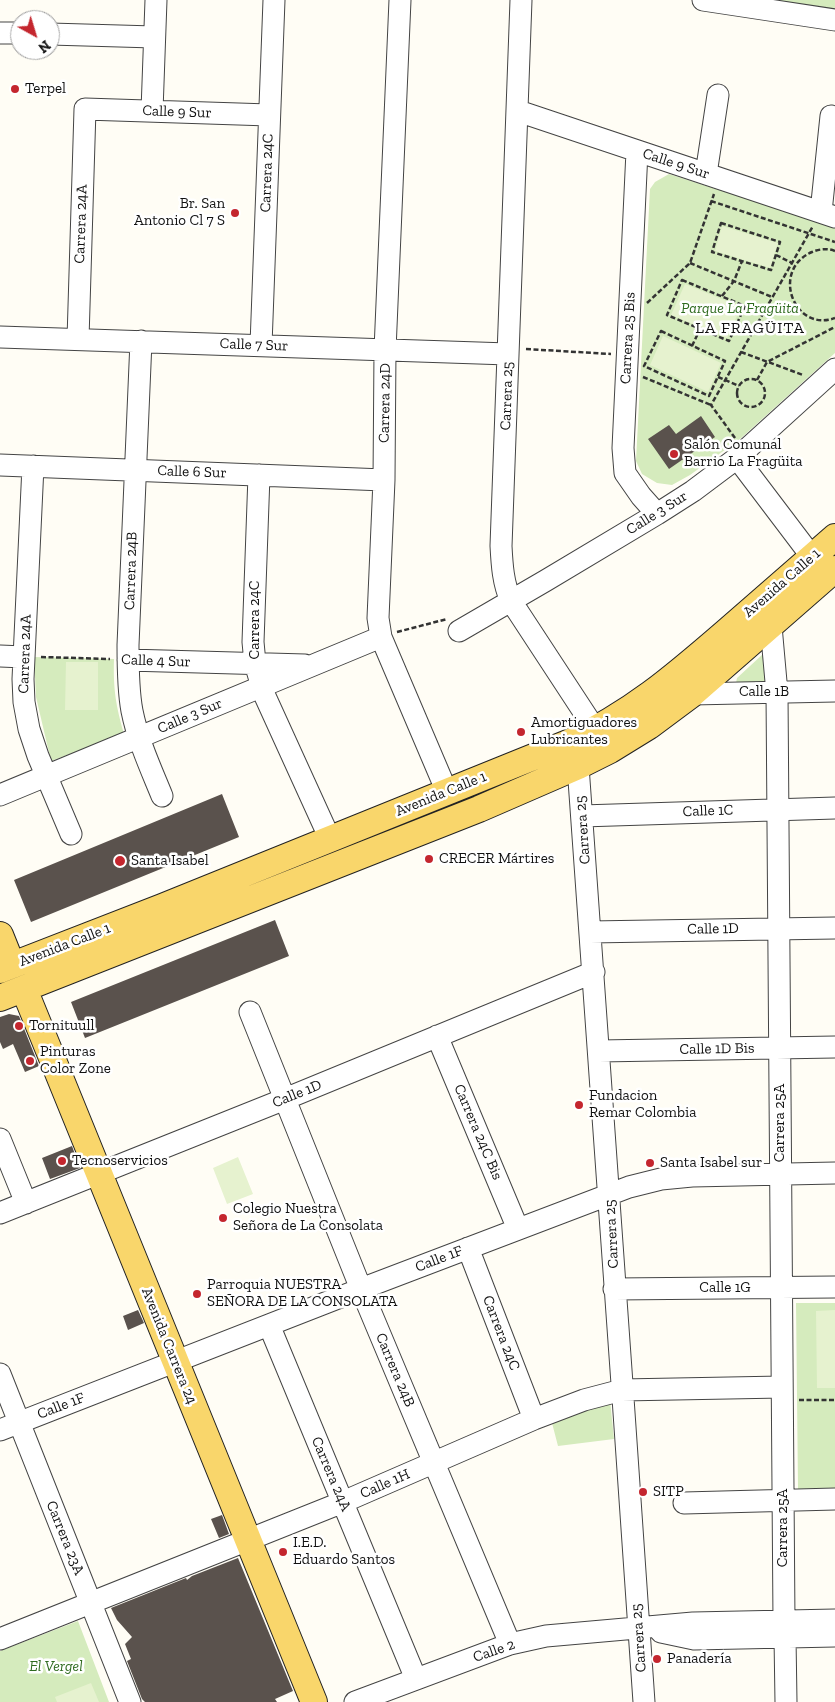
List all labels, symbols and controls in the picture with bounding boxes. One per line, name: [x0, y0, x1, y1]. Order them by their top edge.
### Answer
north arrow: [10, 10, 60, 60]
text: N: [35, 36, 54, 56]
place label: Terpel: [25, 80, 66, 98]
marker: Terpel: [9, 83, 21, 95]
street label: Calle 9 Sur: [142, 102, 212, 122]
street label: Carrera 24C: [257, 133, 277, 213]
street label: Calle 9 Sur: [640, 145, 712, 183]
street label: Carrera 24A: [71, 184, 91, 264]
place label: Br. San Antonio Cl 7 S: [134, 195, 225, 230]
marker: Br. San Antonio Cl 7 S: [229, 207, 241, 219]
street label: Carrera 25 Bis: [617, 292, 639, 384]
park label: Parque La Fragüita: [681, 300, 799, 318]
district label: LA FRAGÜITA: [694, 318, 806, 338]
street label: Calle 7 Sur: [219, 335, 289, 355]
street label: Carrera 25: [497, 361, 517, 431]
street label: Carrera 24D: [375, 363, 395, 443]
place label: Salón Comunal Barrio La Fragüita: [684, 436, 803, 471]
marker: Salón Comunal Barrio La Fragüita: [668, 448, 680, 460]
street label: Calle 6 Sur: [157, 462, 227, 482]
street label: Calle 3 Sur: [623, 487, 691, 539]
street label: Carrera 24B: [121, 532, 141, 610]
street label: Avenida Calle 1: [740, 545, 824, 621]
street label: Carrera 24C: [246, 581, 264, 659]
street label: Carrera 24A: [15, 614, 35, 694]
street label: Calle 4 Sur: [121, 651, 191, 671]
street label: Calle 1B: [739, 683, 789, 701]
street label: Calle 3 Sur: [155, 694, 225, 738]
place label: Amortiguadores Lubricantes: [531, 714, 637, 749]
marker: Amortiguadores Lubricantes: [515, 726, 527, 738]
street label: Avenida Calle 1: [393, 768, 489, 820]
street label: Carrera 25: [572, 795, 594, 865]
street label: Calle 1C: [682, 801, 734, 821]
place label: CRECER Mártires: [439, 850, 554, 868]
place label: Santa Isabel: [131, 852, 209, 870]
marker: CRECER Mártires: [423, 853, 435, 865]
marker: Santa Isabel: [113, 854, 127, 868]
street label: Avenida Calle 1: [17, 919, 113, 971]
street label: Calle 1D: [687, 920, 739, 938]
place label: Tornituull: [29, 1017, 95, 1035]
marker: Tornituull: [13, 1020, 25, 1032]
street label: Calle 1D Bis: [679, 1039, 755, 1059]
place label: Pinturas Color Zone: [40, 1043, 111, 1078]
marker: Pinturas Color Zone: [24, 1055, 36, 1067]
street label: Calle 1D: [270, 1076, 324, 1112]
street label: Carrera 24C Bis: [450, 1081, 506, 1183]
street label: Carrera 25A: [771, 1084, 789, 1162]
place label: Fundacion Remar Colombia: [589, 1087, 696, 1122]
marker: Fundacion Remar Colombia: [573, 1099, 585, 1111]
place label: Tecnoservicios: [72, 1152, 168, 1170]
place label: Santa Isabel sur: [660, 1154, 762, 1172]
marker: Tecnoservicios: [56, 1155, 68, 1167]
marker: Santa Isabel sur: [644, 1157, 656, 1169]
street label: Carrera 25: [601, 1199, 623, 1269]
place label: Colegio Nuestra Señora de La Consolata: [233, 1200, 383, 1235]
marker: Colegio Nuestra Señora de La Consolata: [217, 1212, 229, 1224]
street label: Calle 1F: [413, 1242, 465, 1276]
place label: Parroquia NUESTRA SEÑORA DE LA CONSOLATA: [207, 1276, 397, 1311]
street label: Calle 1G: [699, 1279, 751, 1297]
street label: Avenida Carrera 24: [137, 1285, 201, 1407]
marker: Parroquia NUESTRA SEÑORA DE LA CONSOLATA: [191, 1288, 203, 1300]
street label: Carrera 24C: [478, 1293, 524, 1373]
street label: Carrera 24B: [371, 1330, 419, 1410]
street label: Calle 1F: [35, 1389, 87, 1423]
street label: Carrera 24A: [307, 1434, 355, 1514]
street label: Calle 1H: [357, 1465, 413, 1503]
place label: SITP: [653, 1483, 684, 1501]
marker: SITP: [637, 1486, 649, 1498]
street label: Carrera 25A: [774, 1489, 792, 1567]
street label: Carrera 23A: [42, 1498, 88, 1578]
place label: I.E.D. Eduardo Santos: [293, 1534, 395, 1569]
marker: I.E.D. Eduardo Santos: [277, 1546, 289, 1558]
street label: Carrera 25: [628, 1603, 650, 1673]
street label: Calle 2: [471, 1635, 517, 1667]
place label: Panadería: [667, 1650, 732, 1668]
marker: Panadería: [651, 1653, 663, 1665]
park label: El Vergel: [29, 1658, 83, 1676]

